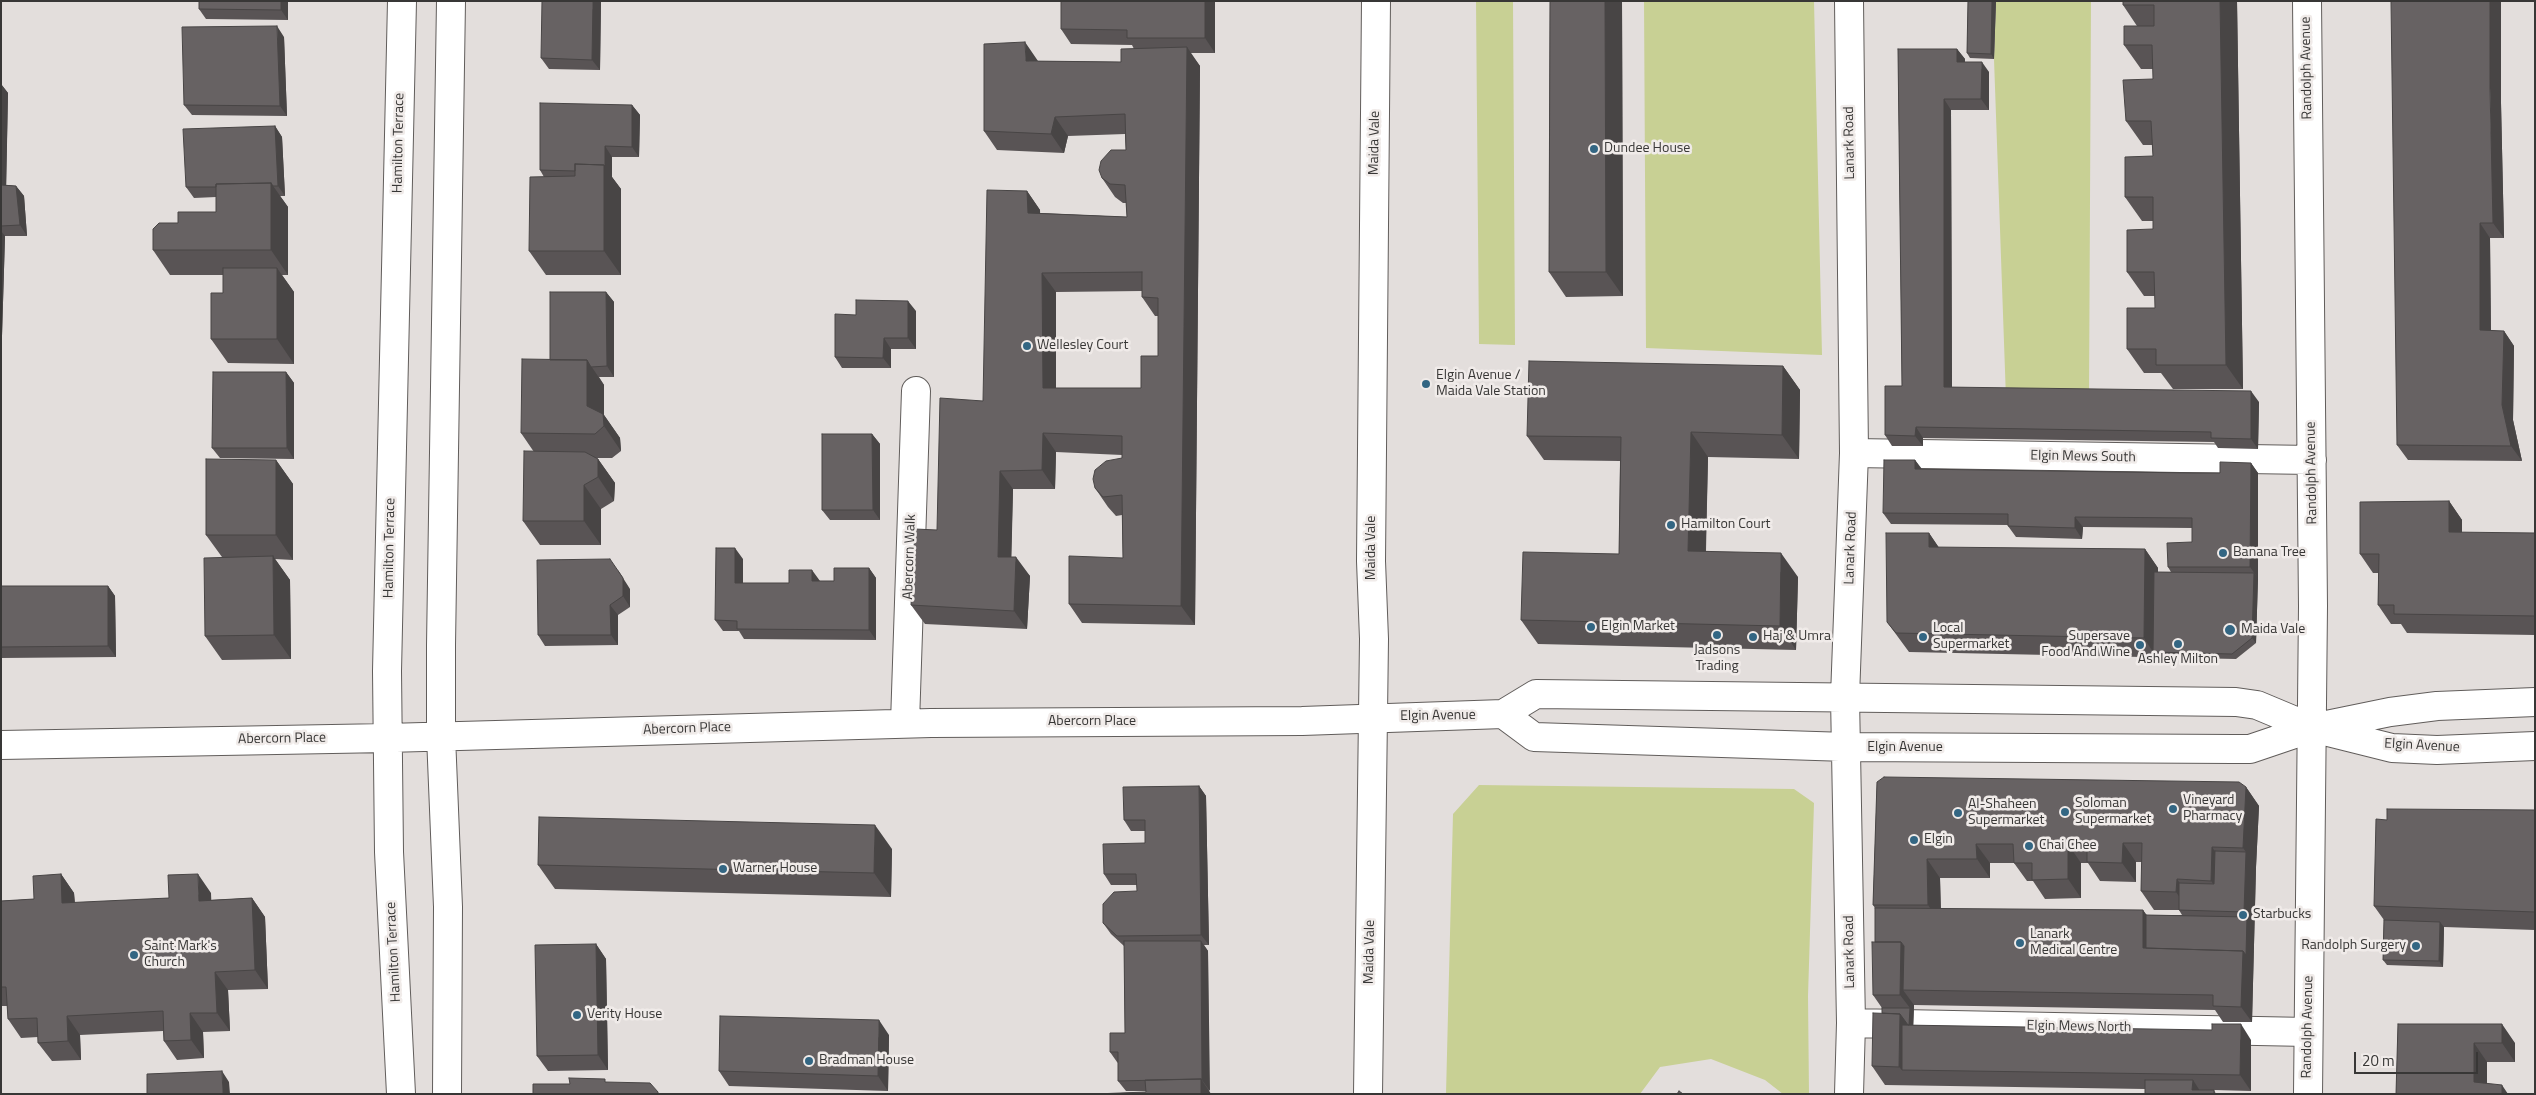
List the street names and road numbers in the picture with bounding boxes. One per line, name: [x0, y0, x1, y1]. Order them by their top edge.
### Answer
street label: Randolph Avenue: [2298, 16, 2316, 120]
street label: Hamilton Terrace: [390, 93, 408, 193]
street label: Lanark Road: [1841, 106, 1859, 180]
street label: Maida Vale: [1366, 111, 1384, 175]
street label: Randolph Avenue: [2303, 421, 2321, 525]
street label: Elgin Mews South: [2030, 448, 2136, 466]
street label: Hamilton Terrace: [381, 498, 399, 598]
street label: Lanark Road: [1841, 511, 1861, 585]
street label: Abercorn Walk: [900, 514, 920, 600]
street label: Maida Vale: [1364, 516, 1380, 580]
street label: Elgin Avenue: [1400, 707, 1476, 725]
street label: Abercorn Place: [1048, 714, 1136, 730]
street label: Abercorn Place: [643, 719, 731, 739]
street label: Abercorn Place: [238, 730, 326, 748]
street label: Elgin Avenue: [2384, 736, 2460, 756]
street label: Elgin Avenue: [1867, 740, 1943, 756]
street label: Hamilton Terrace: [383, 901, 405, 1003]
street label: Lanark Road: [1841, 915, 1859, 989]
street label: Maida Vale: [1361, 920, 1379, 984]
street label: Randolph Avenue: [2299, 975, 2317, 1079]
street label: Elgin Mews North: [2026, 1018, 2132, 1036]

